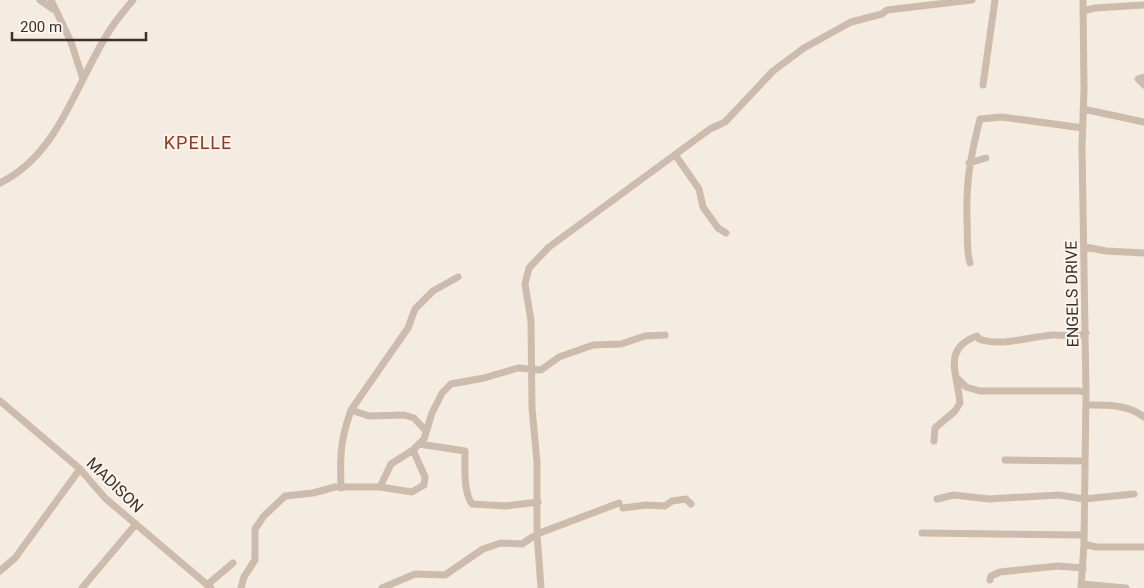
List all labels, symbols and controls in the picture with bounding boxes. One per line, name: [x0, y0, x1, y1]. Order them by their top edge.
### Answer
scale bar: [12, 10, 146, 42]
text: 200 m: [20, 18, 62, 36]
district label: KPELLE: [164, 132, 232, 153]
street label: ENGELS DRIVE: [1062, 241, 1082, 347]
street label: MADISON: [83, 453, 147, 517]

